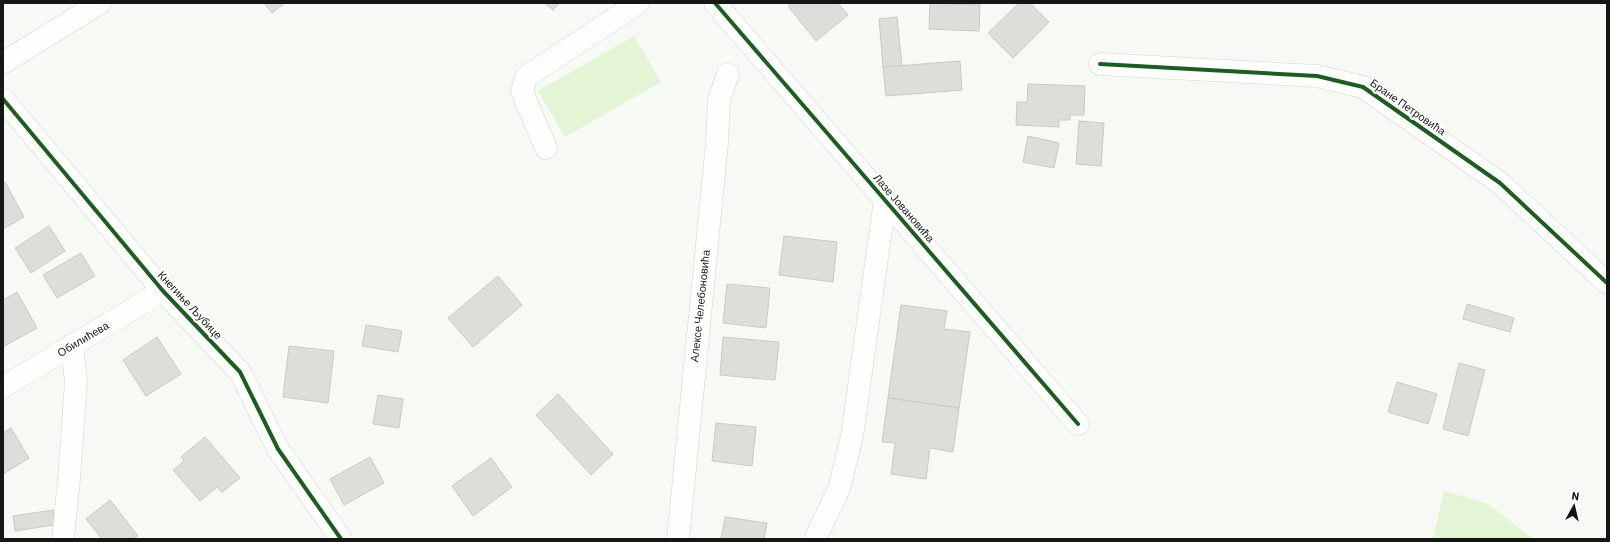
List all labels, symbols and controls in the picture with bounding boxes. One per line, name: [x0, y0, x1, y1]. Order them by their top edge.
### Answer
street label: Бране Петровића: [1368, 76, 1449, 138]
street label: Лазе Јовановића: [871, 171, 938, 245]
street label: Алексе Челебоновића: [687, 248, 712, 363]
street label: Кнегиње Љубице: [156, 268, 225, 341]
street label: Обилићева: [55, 318, 112, 359]
north arrow: [1554, 486, 1594, 526]
text: N: [1571, 489, 1580, 503]

